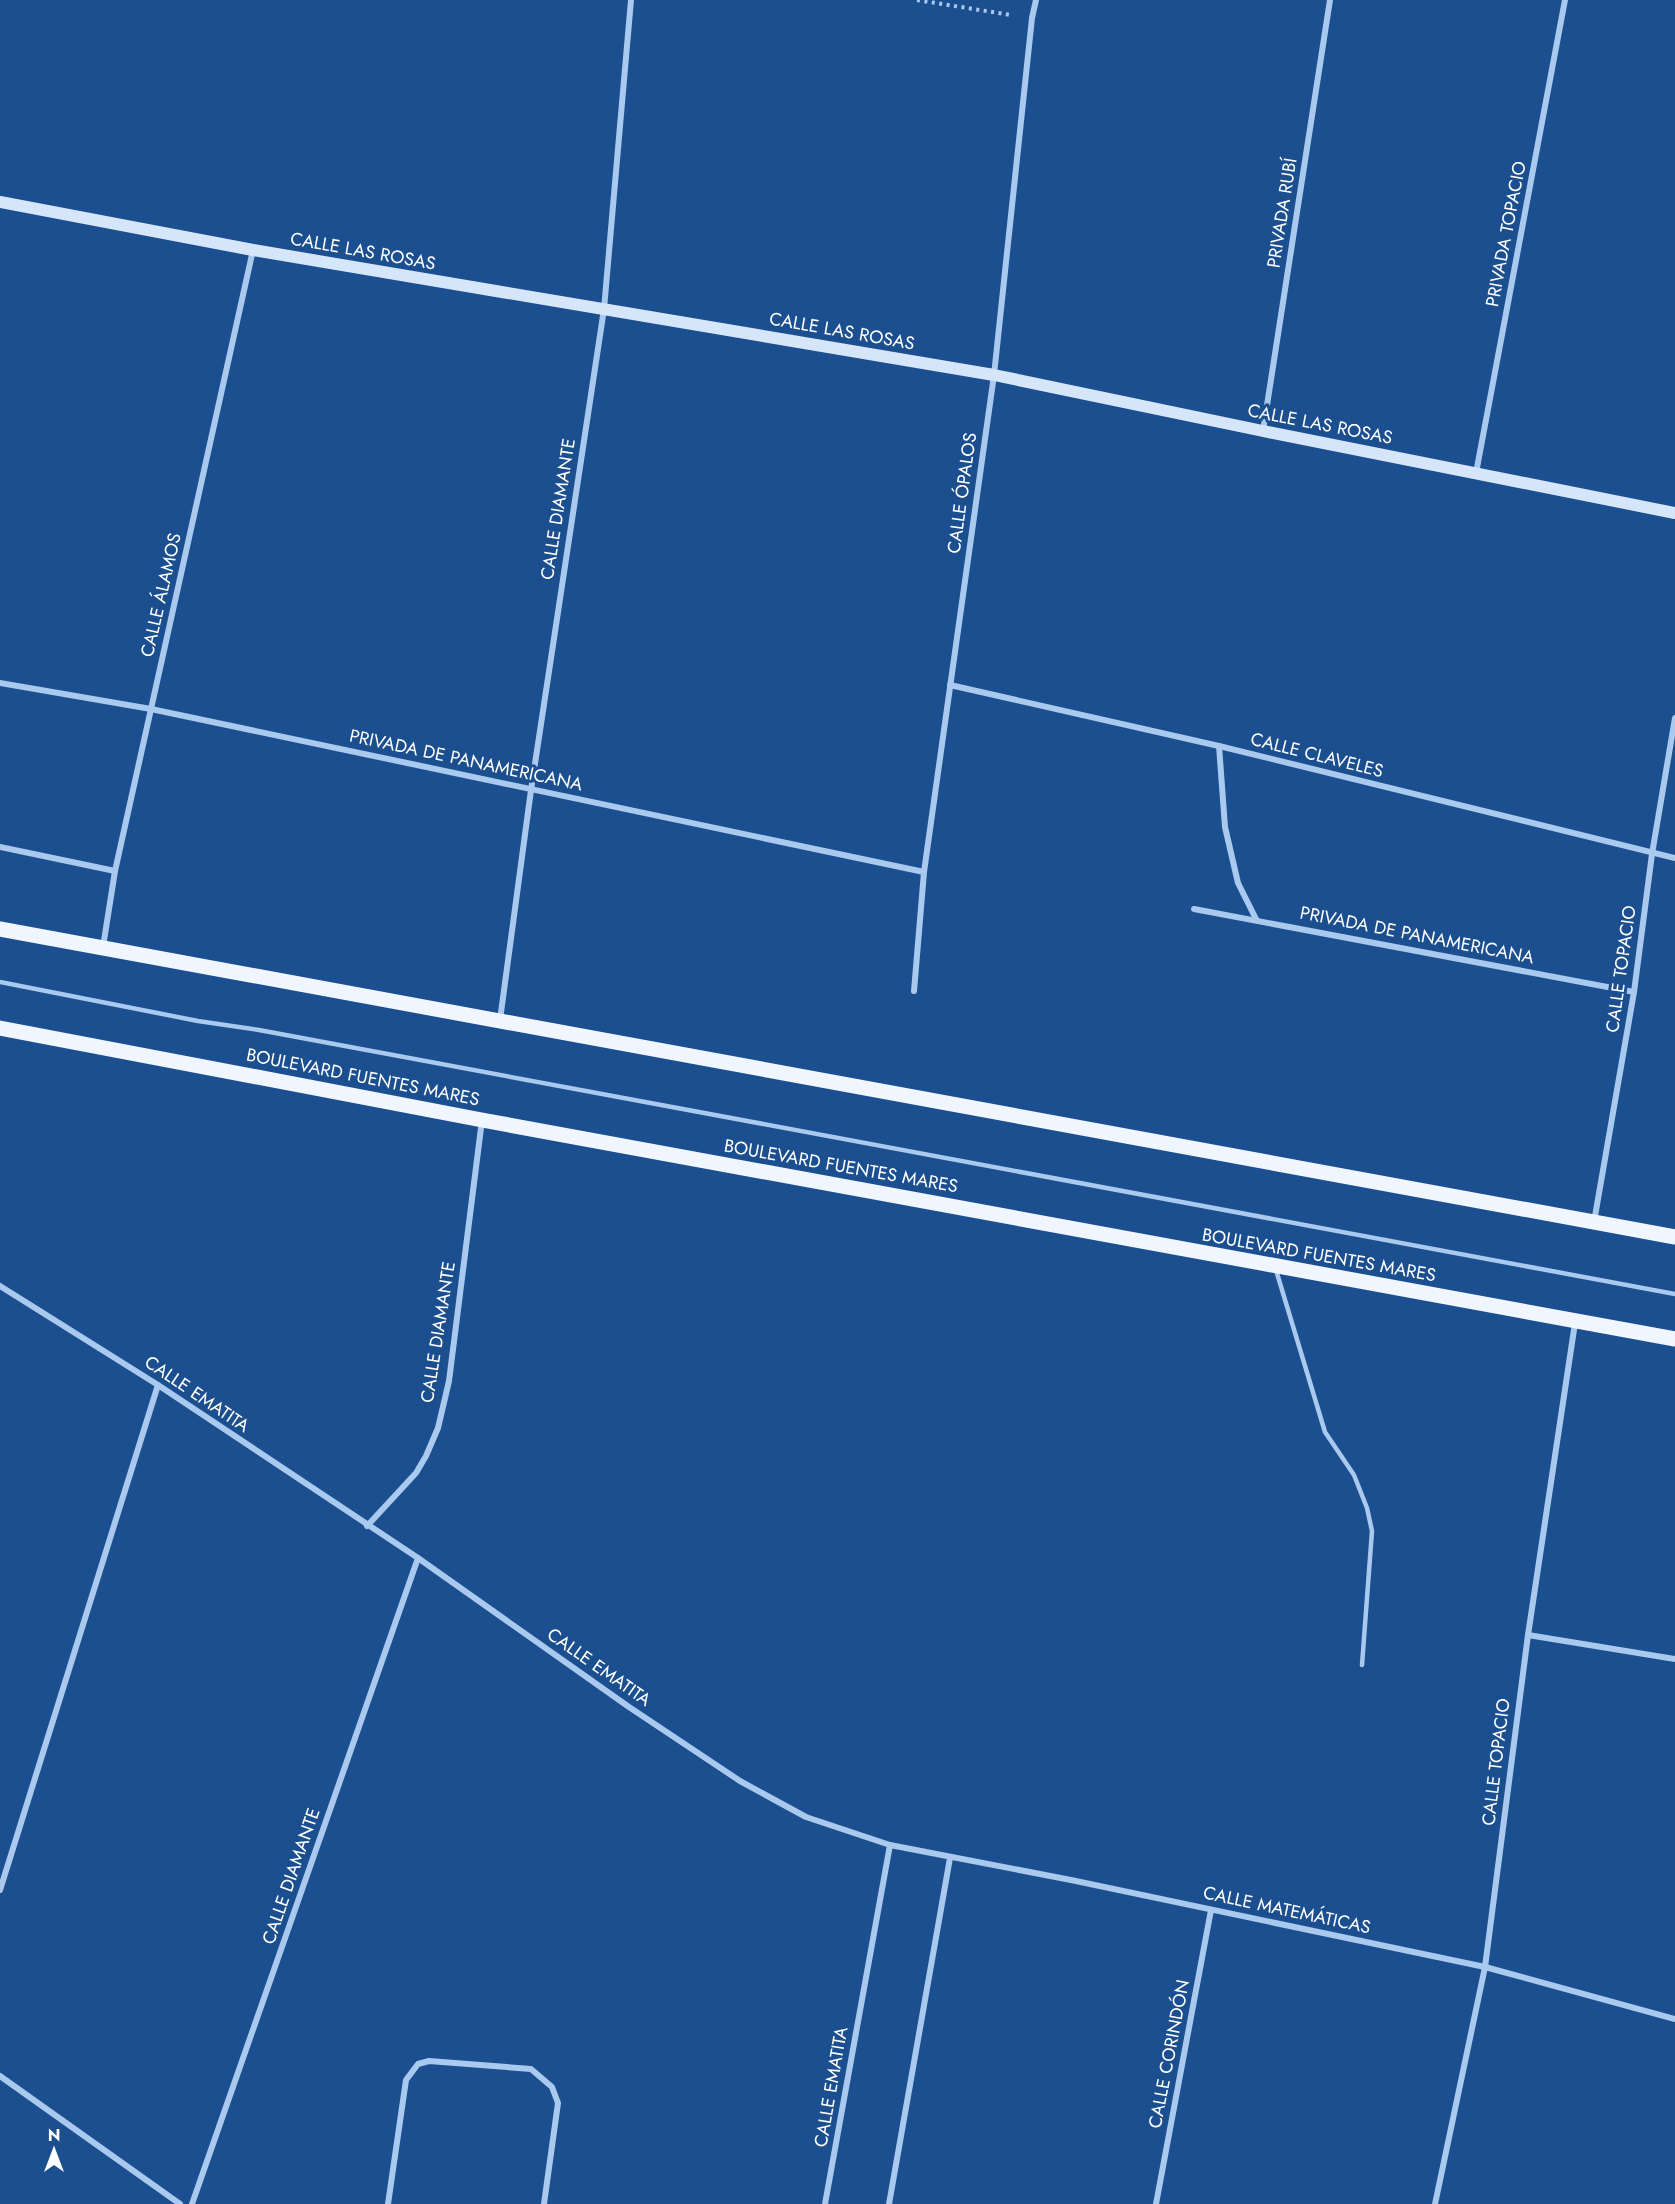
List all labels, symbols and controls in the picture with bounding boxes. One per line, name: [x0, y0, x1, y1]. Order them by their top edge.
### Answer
street label: PRIVADA RUBÍ: [1260, 156, 1304, 270]
street label: PRIVADA TOPACIO: [1479, 159, 1533, 309]
street label: CALLE LAS ROSAS: [288, 225, 438, 277]
street label: CALLE LAS ROSAS: [767, 305, 917, 357]
street label: CALLE LAS ROSAS: [1245, 397, 1395, 451]
street label: CALLE ÓPALOS: [941, 431, 983, 555]
street label: CALLE DIAMANTE: [534, 437, 582, 581]
street label: CALLE ÁLAMOS: [134, 530, 188, 660]
street label: PRIVADA DE PANAMERICANA: [347, 723, 585, 797]
street label: CALLE CLAVELES: [1248, 726, 1386, 784]
street label: PRIVADA DE PANAMERICANA: [1298, 900, 1536, 970]
street label: CALLE TOPACIO: [1599, 904, 1643, 1034]
street label: BOULEVARD FUENTES MARES: [244, 1042, 482, 1112]
street label: BOULEVARD FUENTES MARES: [722, 1133, 960, 1199]
street label: BOULEVARD FUENTES MARES: [1200, 1222, 1438, 1288]
street label: CALLE DIAMANTE: [414, 1260, 462, 1404]
street label: CALLE EMATITA: [139, 1349, 255, 1439]
street label: CALLE EMATITA: [542, 1621, 656, 1713]
street label: CALLE TOPACIO: [1475, 1697, 1517, 1827]
street label: CALLE DIAMANTE: [255, 1804, 327, 1948]
street label: CALLE MATEMÁTICAS: [1201, 1880, 1373, 1940]
street label: CALLE CORINDÓN: [1142, 1977, 1196, 2131]
street label: CALLE EMATITA: [808, 2025, 854, 2149]
north arrow: [24, 2120, 84, 2180]
text: N: [48, 2124, 60, 2147]

